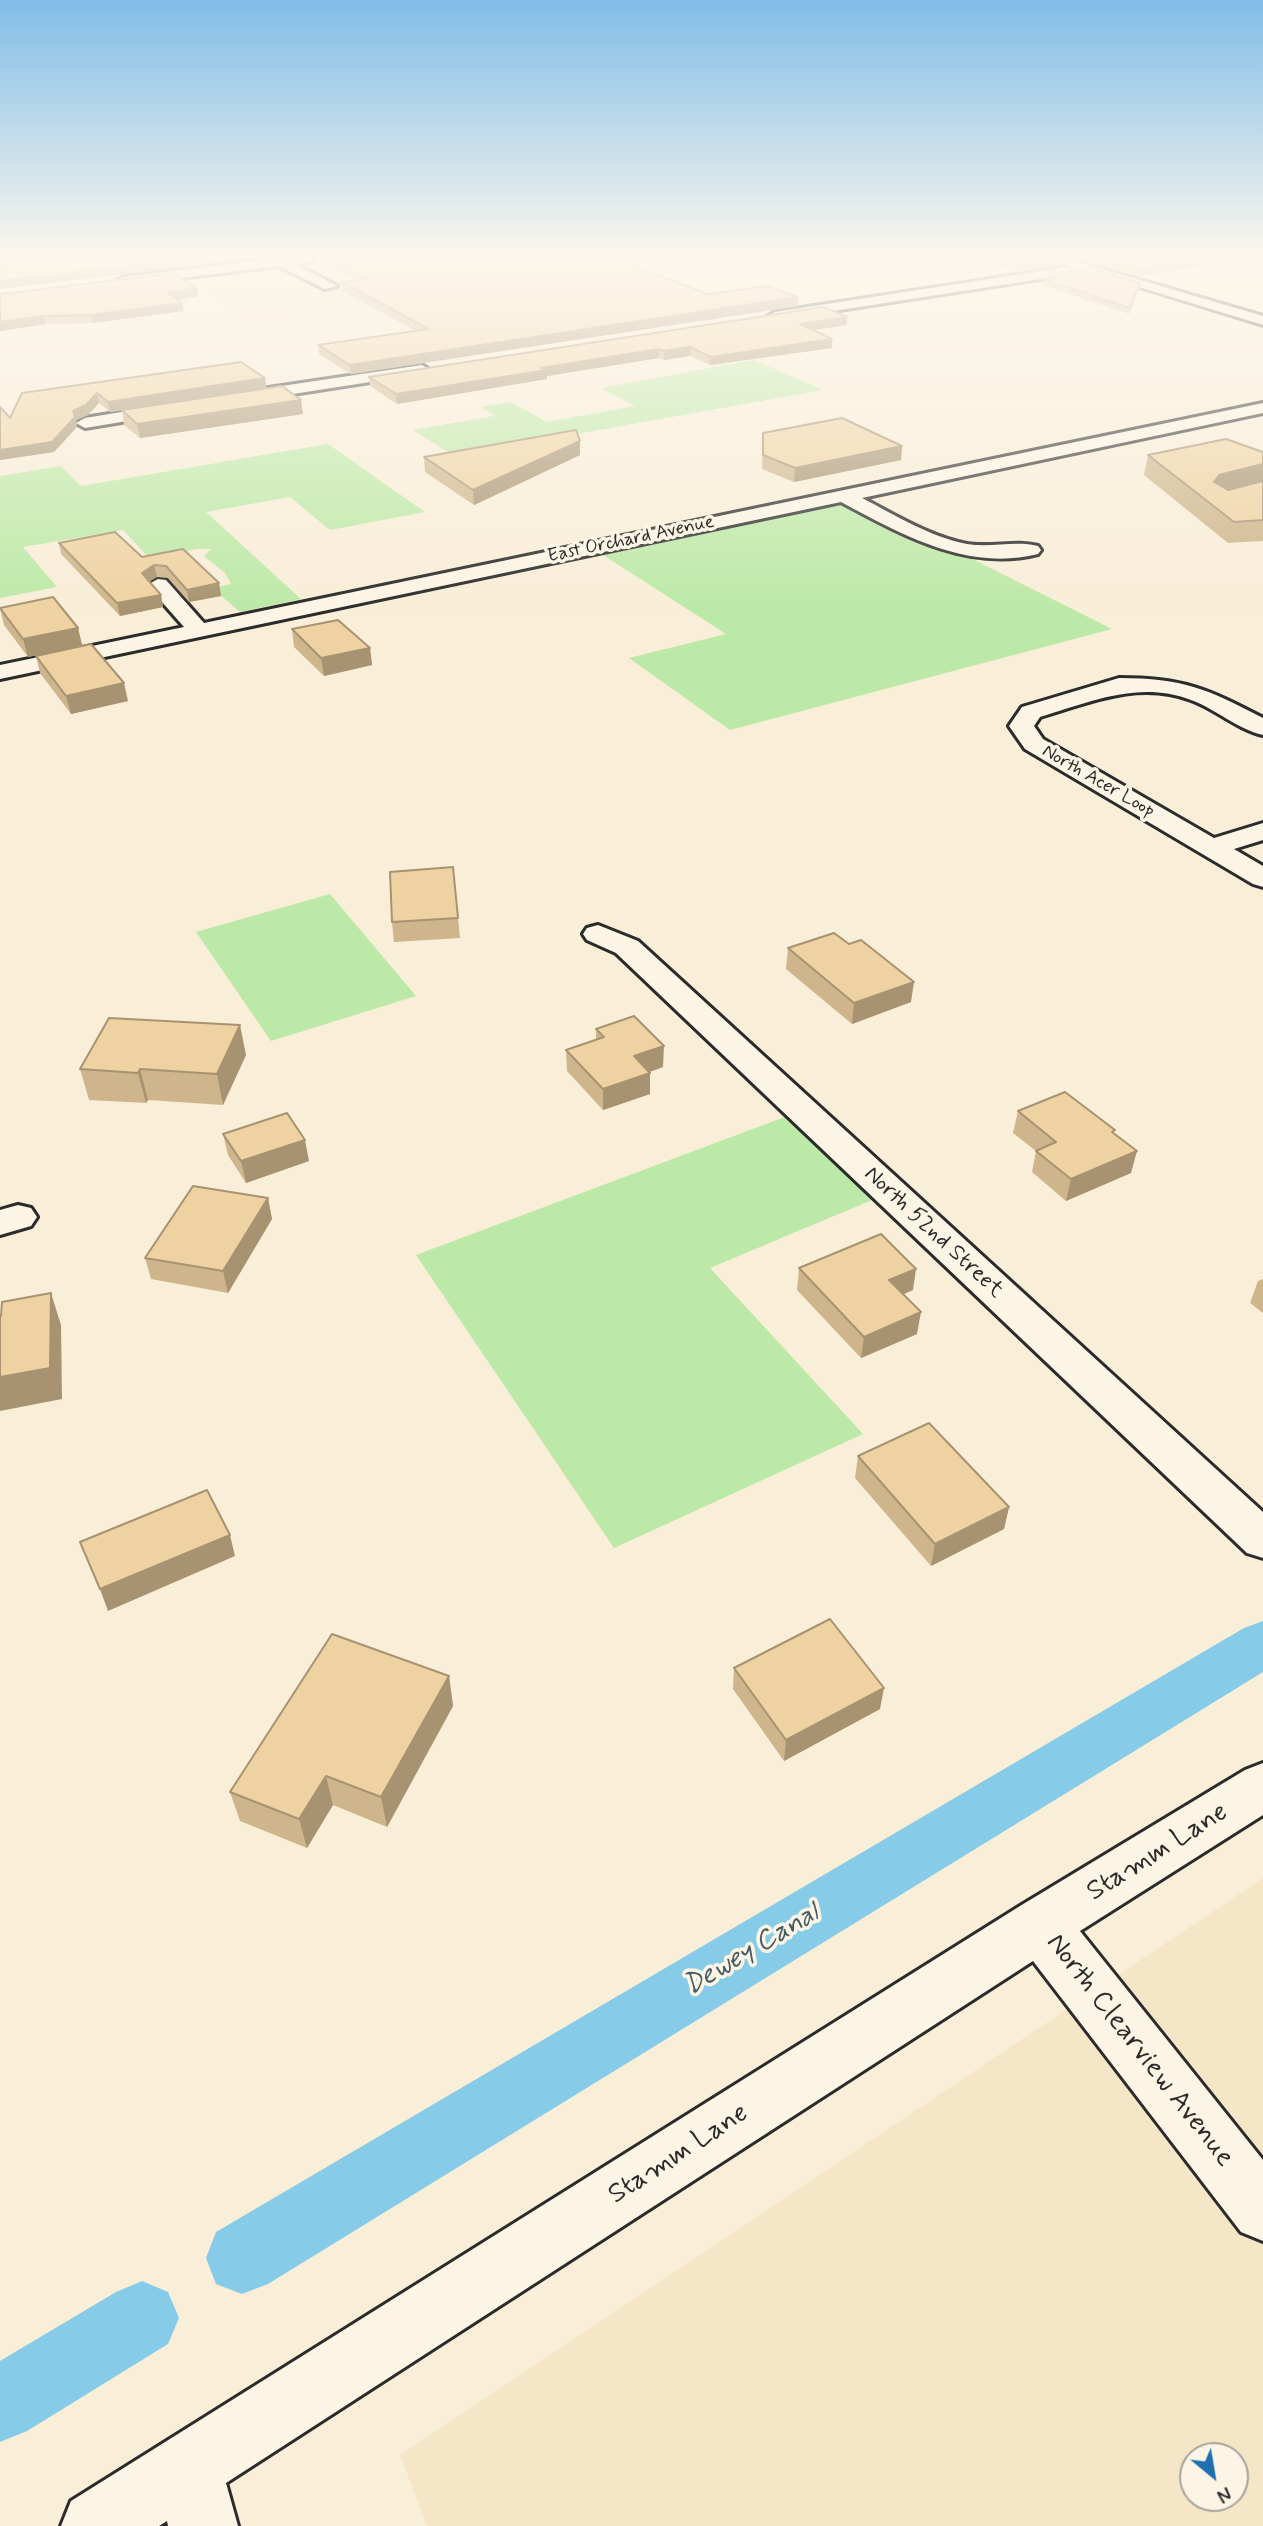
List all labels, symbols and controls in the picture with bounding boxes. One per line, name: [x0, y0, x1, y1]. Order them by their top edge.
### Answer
street label: East Orchard Avenue: [546, 511, 716, 569]
street label: North Acer Loop: [1038, 741, 1158, 823]
street label: North 52nd Street: [857, 1161, 1009, 1305]
street label: Stamm Lane: [1081, 1796, 1235, 1910]
water label: Dewey Canal: [678, 1898, 826, 2004]
street label: North Clearview Avenue: [1038, 1928, 1240, 2174]
street label: Stamm Lane: [603, 2097, 755, 2213]
north arrow: [1179, 2442, 1249, 2512]
text: N: [1212, 2480, 1235, 2508]

